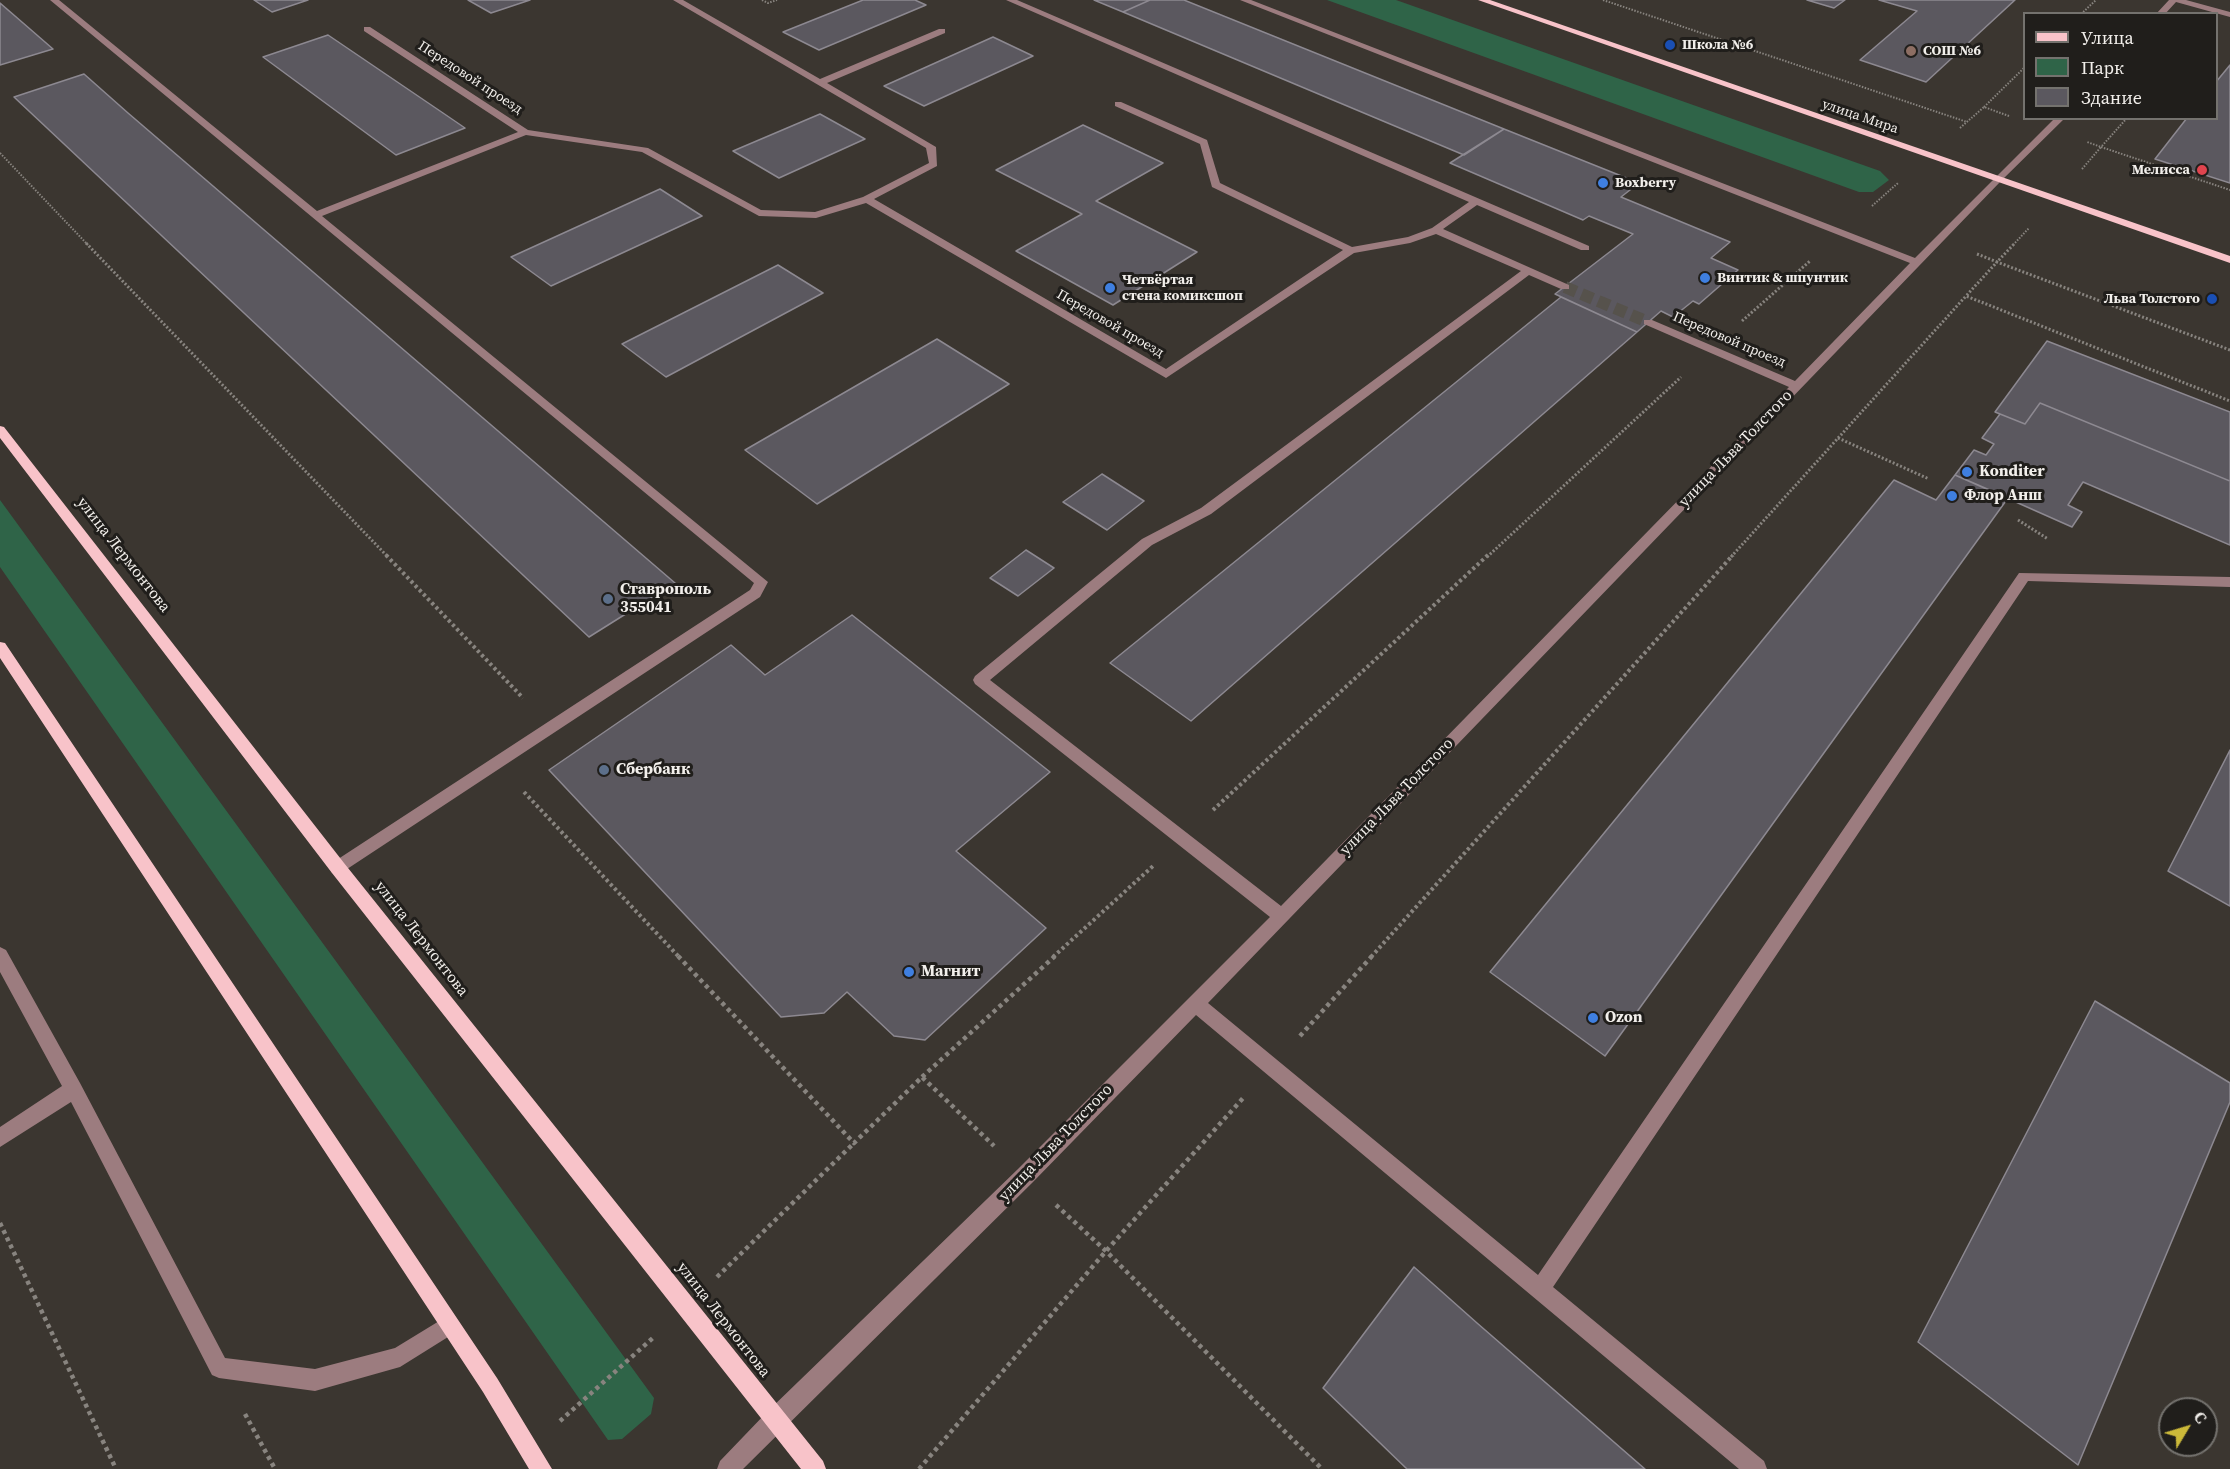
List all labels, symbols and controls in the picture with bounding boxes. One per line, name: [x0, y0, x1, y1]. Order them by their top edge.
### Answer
legend: [2023, 12, 2218, 120]
text: Улица: [2081, 25, 2134, 50]
place label: Школа №6: [1682, 37, 1753, 53]
street label: Передовой проезд: [415, 38, 525, 118]
marker: Школа №6: [1663, 38, 1677, 52]
place label: СОШ №6: [1923, 43, 1981, 59]
marker: СОШ №6: [1904, 44, 1918, 58]
text: Парк: [2081, 55, 2124, 80]
text: Здание: [2081, 85, 2142, 110]
street label: улица Мира: [1820, 96, 1900, 138]
place label: Мелисса: [2132, 162, 2190, 178]
marker: Мелисса: [2195, 163, 2209, 177]
place label: Boxberry: [1615, 175, 1676, 191]
marker: Boxberry: [1596, 176, 1610, 190]
place label: Винтик & шпунтик: [1717, 270, 1848, 286]
marker: Винтик & шпунтик: [1698, 271, 1712, 285]
place label: Четвёртая стена комиксшоп: [1122, 272, 1243, 304]
marker: Четвёртая стена комиксшоп: [1103, 281, 1117, 295]
street label: Передовой проезд: [1053, 286, 1167, 362]
place label: Льва Толстого: [2104, 291, 2200, 307]
marker: Льва Толстого: [2205, 292, 2219, 306]
street label: Передовой проезд: [1670, 309, 1788, 371]
street label: улица Льва Толстого: [1675, 387, 1797, 511]
place label: Konditer: [1979, 462, 2045, 482]
marker: Konditer: [1960, 465, 1974, 479]
place label: Флор Анш: [1964, 486, 2042, 506]
marker: Флор Анш: [1945, 489, 1959, 503]
street label: улица Лермонтова: [72, 494, 174, 616]
place label: Ставрополь 355041: [620, 580, 711, 618]
marker: Ставрополь 355041: [601, 592, 615, 606]
street label: улица Льва Толстого: [1336, 735, 1458, 859]
place label: Сбербанк: [616, 760, 690, 780]
marker: Сбербанк: [597, 763, 611, 777]
street label: улица Лермонтова: [370, 878, 472, 1000]
place label: Магнит: [921, 962, 980, 982]
marker: Магнит: [902, 965, 916, 979]
place label: Ozon: [1605, 1008, 1643, 1028]
marker: Ozon: [1586, 1011, 1600, 1025]
street label: улица Льва Толстого: [995, 1081, 1117, 1205]
street label: улица Лермонтова: [672, 1259, 774, 1381]
north arrow: [2158, 1397, 2218, 1457]
text: С: [2189, 1406, 2212, 1428]

